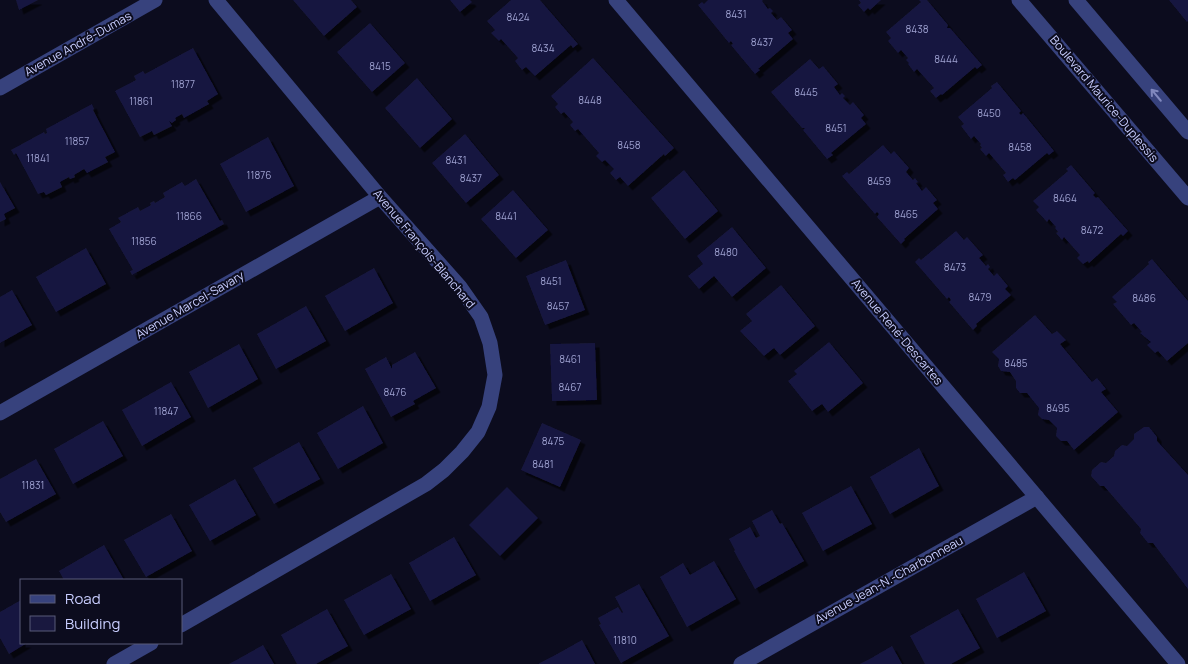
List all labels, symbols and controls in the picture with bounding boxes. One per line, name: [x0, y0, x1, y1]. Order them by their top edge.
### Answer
street label: Avenue André-Dumas: [21, 7, 134, 80]
house number: 8431: [725, 7, 747, 21]
house number: 8424: [506, 10, 530, 24]
house number: 8438: [905, 22, 929, 36]
street label: Boulevard Maurice-Duplessis: [1046, 32, 1163, 166]
house number: 8437: [751, 35, 773, 49]
house number: 8434: [531, 41, 555, 55]
house number: 8444: [934, 52, 958, 66]
house number: 8415: [369, 59, 391, 73]
house number: 11877: [171, 77, 195, 91]
house number: 8445: [794, 85, 818, 99]
one-way arrow: [1151, 88, 1162, 101]
house number: 8448: [578, 93, 602, 107]
house number: 11861: [129, 94, 153, 108]
house number: 8450: [977, 106, 1001, 120]
house number: 8451: [825, 121, 847, 135]
house number: 11857: [65, 134, 89, 148]
house number: 8458: [617, 138, 641, 152]
house number: 8458: [1008, 140, 1032, 154]
house number: 11841: [26, 151, 50, 165]
house number: 8431: [445, 153, 467, 167]
house number: 11876: [247, 168, 271, 182]
house number: 8437: [460, 171, 482, 185]
house number: 8459: [867, 174, 891, 188]
street label: Avenue François-Blanchard: [369, 185, 479, 312]
house number: 8464: [1053, 191, 1077, 205]
house number: 8465: [894, 207, 918, 221]
house number: 11866: [176, 209, 202, 223]
house number: 8441: [495, 209, 517, 223]
house number: 8472: [1081, 223, 1104, 237]
house number: 11856: [131, 234, 157, 248]
house number: 8480: [714, 245, 738, 259]
house number: 8473: [944, 260, 966, 274]
street label: Avenue Marcel-Savary: [132, 266, 248, 343]
house number: 8451: [540, 274, 562, 288]
street label: Avenue René-Descartes: [848, 275, 947, 388]
house number: 8479: [969, 290, 991, 304]
house number: 8486: [1132, 291, 1156, 305]
house number: 8457: [547, 299, 569, 313]
house number: 8461: [559, 352, 581, 366]
house number: 8485: [1004, 356, 1028, 370]
house number: 8467: [559, 380, 581, 394]
house number: 8476: [384, 385, 406, 399]
house number: 8495: [1046, 401, 1070, 415]
house number: 11847: [154, 404, 178, 418]
house number: 8475: [542, 434, 564, 448]
house number: 8481: [532, 457, 554, 471]
house number: 11831: [21, 478, 45, 492]
street label: Avenue Jean-N.-Charbonneau: [812, 532, 966, 627]
legend: [20, 579, 182, 644]
text: Road: [65, 588, 101, 609]
text: Building: [65, 613, 120, 634]
house number: 11810: [613, 633, 637, 647]

